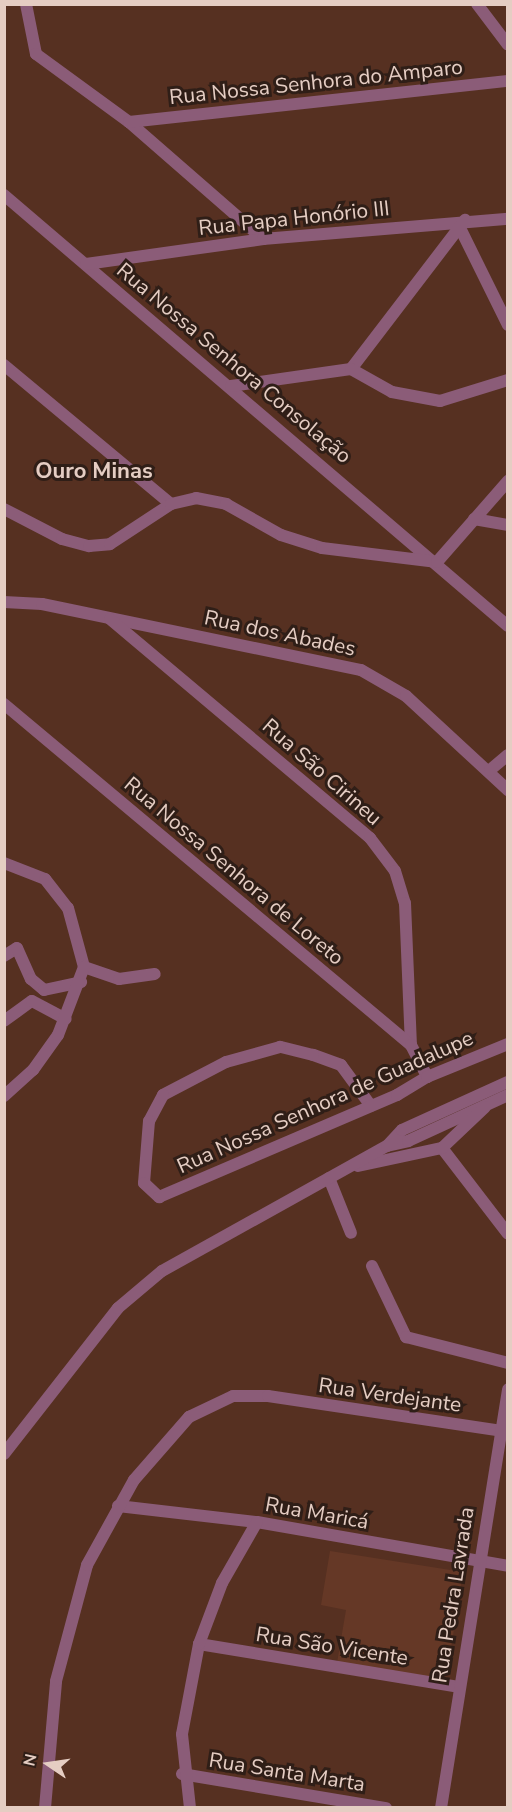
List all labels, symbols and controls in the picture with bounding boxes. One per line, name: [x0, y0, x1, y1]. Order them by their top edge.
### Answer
street label: Rua Nossa Senhora do Amparo: [168, 54, 464, 110]
street label: Rua Papa Honório III: [197, 195, 391, 241]
street label: Rua Nossa Senhora Consolação: [112, 257, 356, 469]
district label: Ouro Minas: [35, 459, 153, 485]
street label: Rua dos Abades: [202, 605, 358, 661]
street label: Rua São Cirineu: [257, 713, 387, 831]
street label: Rua Nossa Senhora de Loreto: [119, 772, 349, 970]
street label: Rua Nossa Senhora de Guadalupe: [173, 1025, 477, 1179]
street label: Rua Verdejante: [317, 1373, 463, 1417]
street label: Rua Maricá: [263, 1492, 371, 1534]
street label: Rua Pedra Lavrada: [427, 1505, 479, 1685]
street label: Rua São Vicente: [254, 1622, 410, 1670]
north arrow: [18, 1734, 78, 1794]
street label: Rua Santa Marta: [207, 1747, 367, 1797]
text: N: [18, 1752, 43, 1768]

